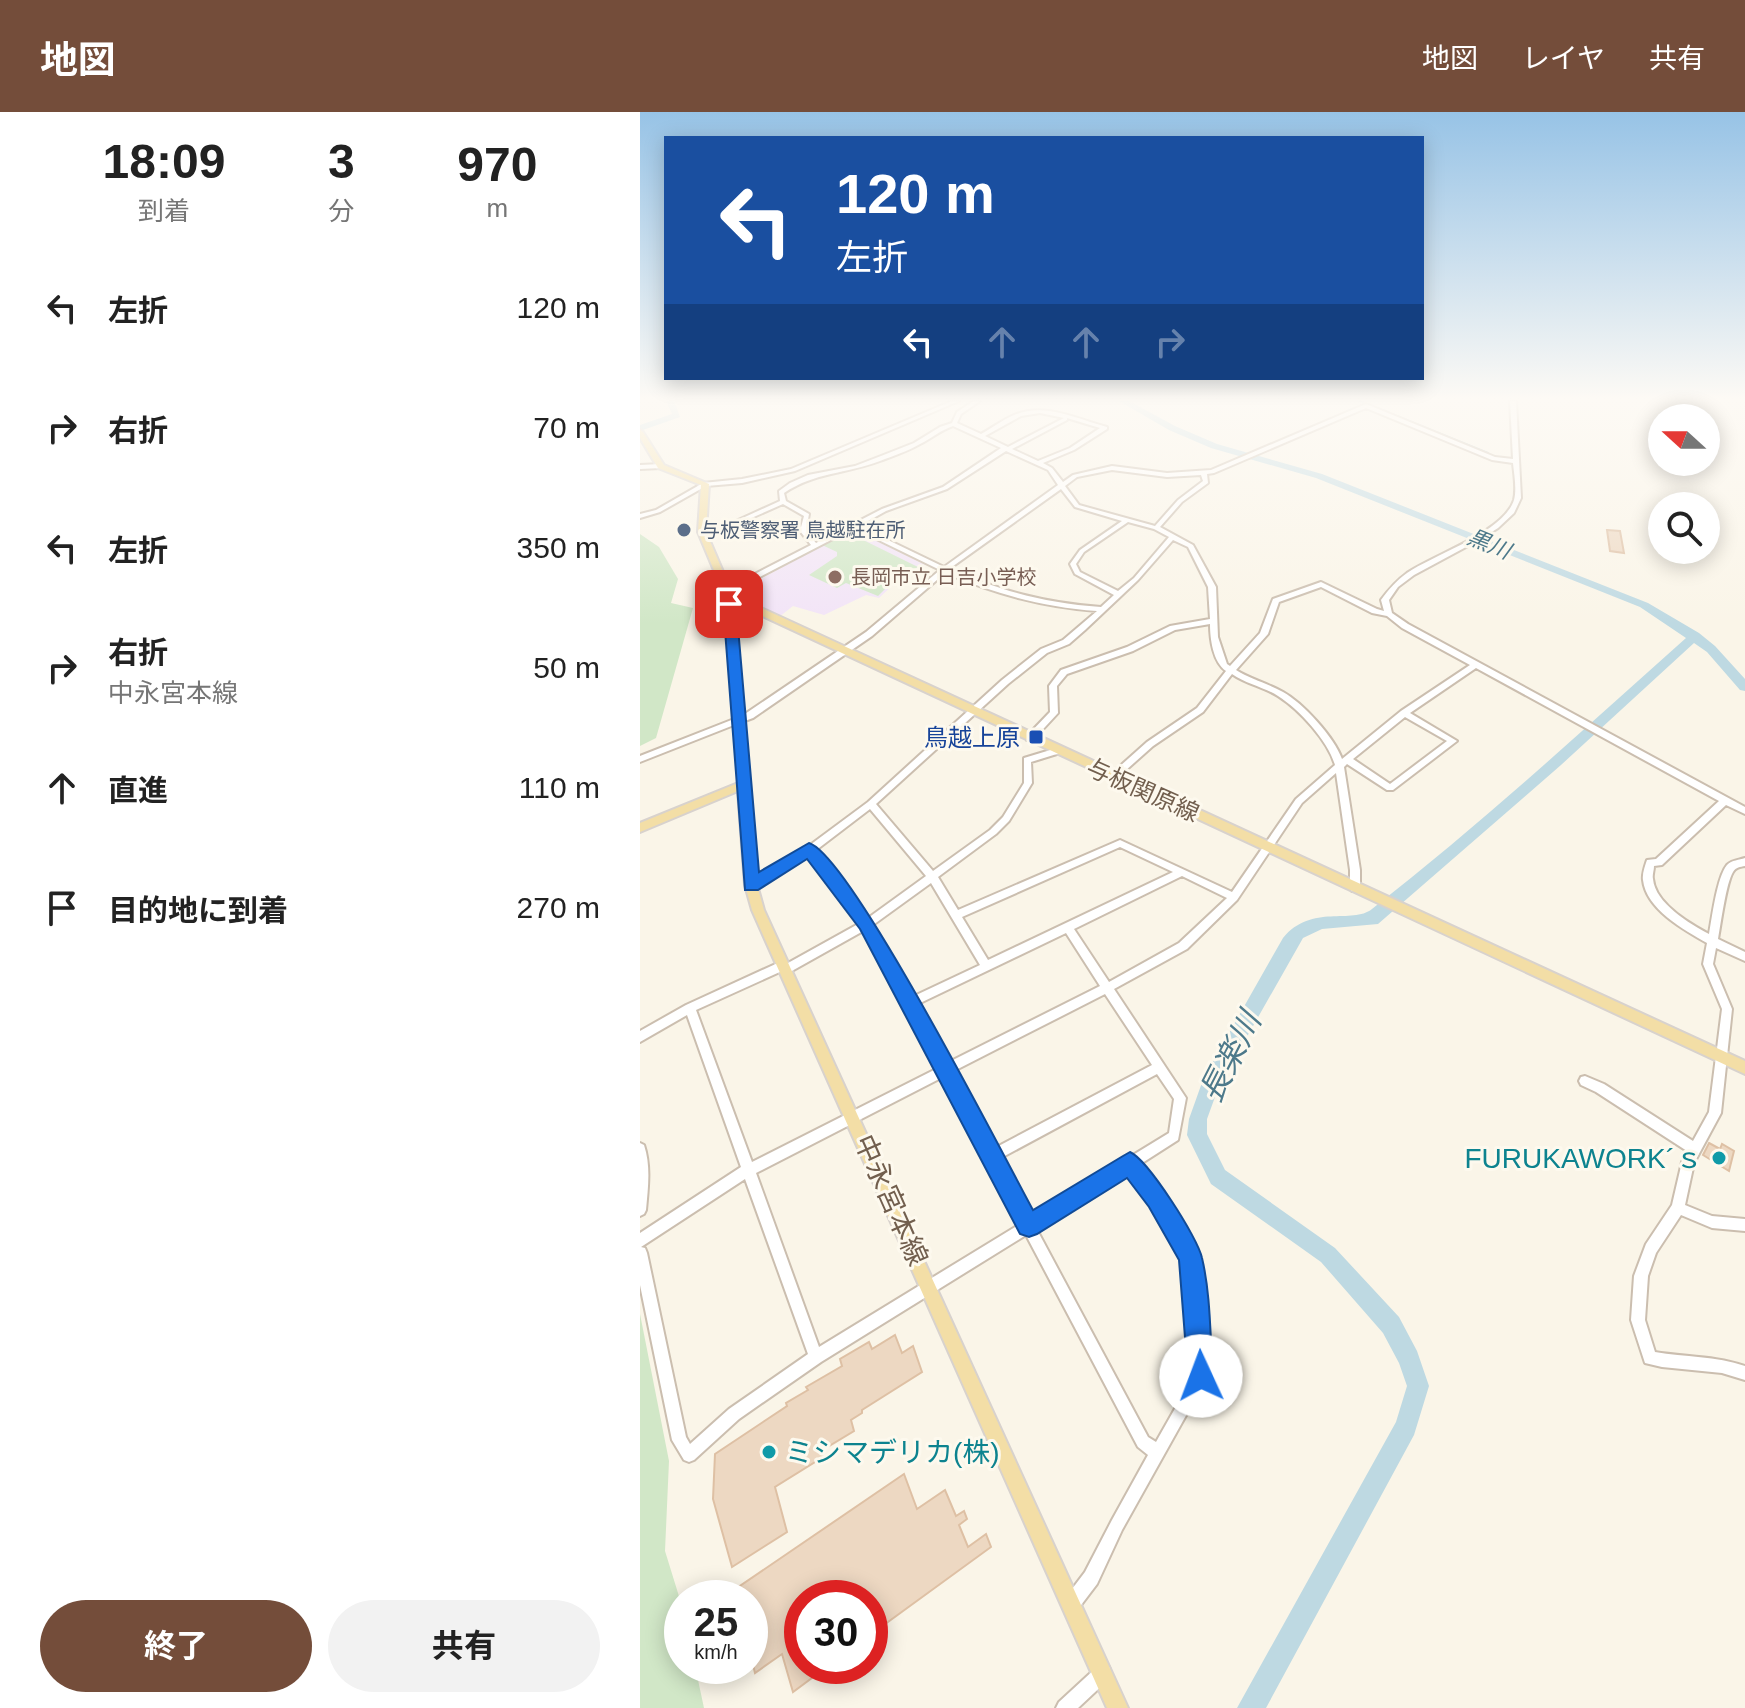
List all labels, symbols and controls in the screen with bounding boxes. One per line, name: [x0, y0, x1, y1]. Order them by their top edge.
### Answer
text: 地図: [40, 39, 116, 81]
text: 地図: [1422, 43, 1478, 74]
text: レイヤ: [1522, 43, 1605, 74]
text: 共有: [1649, 43, 1705, 74]
text: 18:09: [103, 135, 225, 188]
text: 3: [328, 135, 355, 188]
text: 970: [457, 138, 537, 191]
text: 120 m: [836, 162, 995, 225]
icon: left: [704, 168, 808, 272]
text: m: [487, 193, 508, 223]
text: 到着: [138, 196, 190, 226]
text: 分: [328, 196, 354, 226]
text: 左折: [836, 237, 908, 278]
icon: left: [40, 286, 84, 330]
text: 120 m: [517, 291, 600, 324]
text: 左折: [108, 294, 168, 327]
icon: left: [896, 320, 940, 364]
icon: ahead: [980, 320, 1024, 364]
icon: ahead: [1064, 320, 1108, 364]
icon: right: [1148, 320, 1192, 364]
north arrow: [1648, 404, 1720, 476]
map controls: [1648, 404, 1720, 564]
icon: right: [40, 406, 84, 450]
text: 70 m: [533, 411, 600, 444]
text: 右折: [108, 414, 168, 447]
button: search: [1648, 492, 1720, 564]
place label: 与板警察署 鳥越駐在所: [700, 519, 906, 541]
marker: 与板警察署 鳥越駐在所: [675, 521, 693, 539]
water label: 黒川: [1464, 524, 1516, 565]
icon: left: [40, 526, 84, 570]
text: 350 m: [517, 531, 600, 564]
text: 左折: [108, 534, 168, 567]
place label: 長岡市立 日吉小学校: [851, 566, 1037, 588]
marker: 長岡市立 日吉小学校: [826, 568, 844, 586]
pin: [695, 570, 763, 638]
icon: arrive: [707, 582, 751, 626]
text: 右折: [108, 636, 168, 669]
icon: right: [40, 646, 84, 690]
text: 50 m: [533, 651, 600, 684]
text: 中永宮本線: [108, 678, 238, 708]
place label: 鳥越上原: [924, 724, 1020, 751]
marker: 鳥越上原: [1027, 728, 1045, 746]
street label: 与板関原線: [1083, 753, 1203, 827]
icon: ahead: [40, 766, 84, 810]
text: 110 m: [519, 771, 600, 804]
text: 直進: [108, 774, 168, 807]
icon: arrive: [40, 886, 84, 930]
text: 270 m: [517, 891, 600, 924]
text: 目的地に到着: [108, 894, 288, 927]
water label: 長楽川: [1192, 1003, 1269, 1108]
street label: 中永宮本線: [848, 1130, 934, 1270]
place label: FURUKAWORK´ｓ: [1464, 1143, 1703, 1174]
marker: FURUKAWORK´ｓ: [1710, 1149, 1728, 1167]
position arrow: [1159, 1334, 1243, 1418]
place label: ミシマデリカ(株): [785, 1437, 1000, 1468]
marker: ミシマデリカ(株): [760, 1443, 778, 1461]
speed limit sign: 30: [784, 1580, 888, 1684]
button: 終了: [40, 1600, 312, 1692]
button: 共有: [328, 1600, 600, 1692]
text: 25: [694, 1600, 738, 1644]
text: km/h: [694, 1641, 738, 1663]

